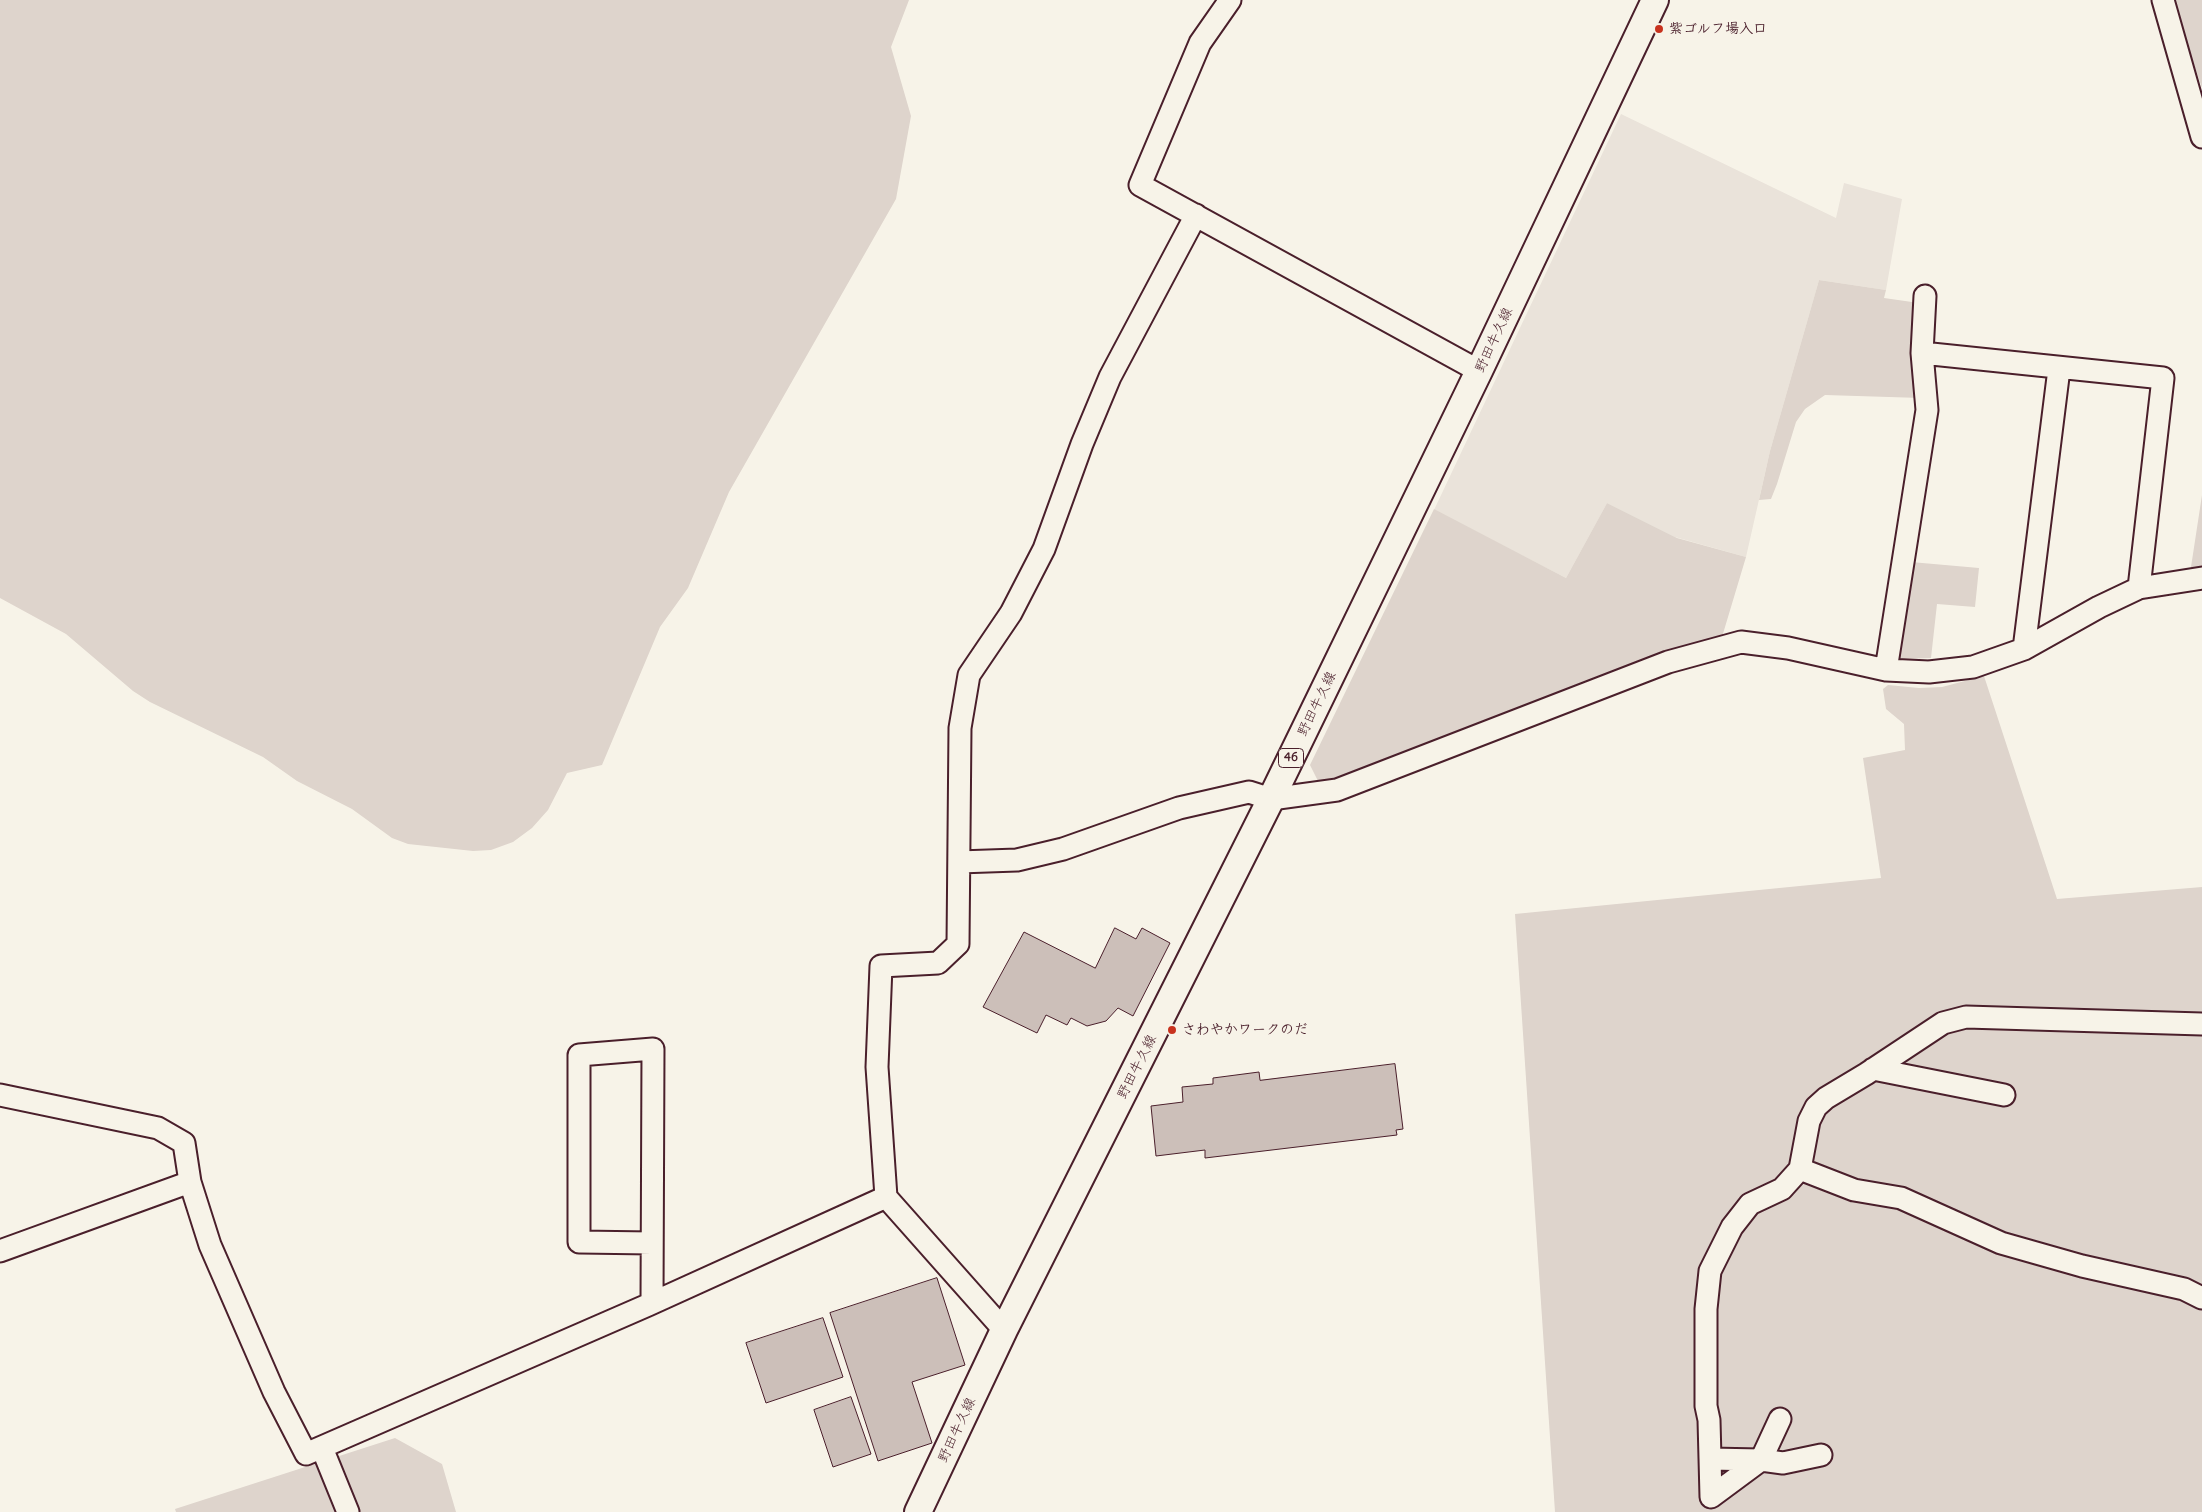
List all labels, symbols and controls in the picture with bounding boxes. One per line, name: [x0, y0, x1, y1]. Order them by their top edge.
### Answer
place label: 紫ゴルフ場入口: [1669, 21, 1767, 37]
marker: 紫ゴルフ場入口: [1653, 23, 1665, 35]
street label: 野田牛久線: [1472, 305, 1516, 375]
street label: 野田牛久線: [1294, 669, 1340, 739]
road number: 46: [1278, 748, 1304, 768]
place label: さわやかワークのだ: [1182, 1022, 1308, 1038]
marker: さわやかワークのだ: [1166, 1024, 1178, 1036]
street label: 野田牛久線: [1114, 1032, 1160, 1102]
street label: 野田牛久線: [935, 1395, 979, 1465]

